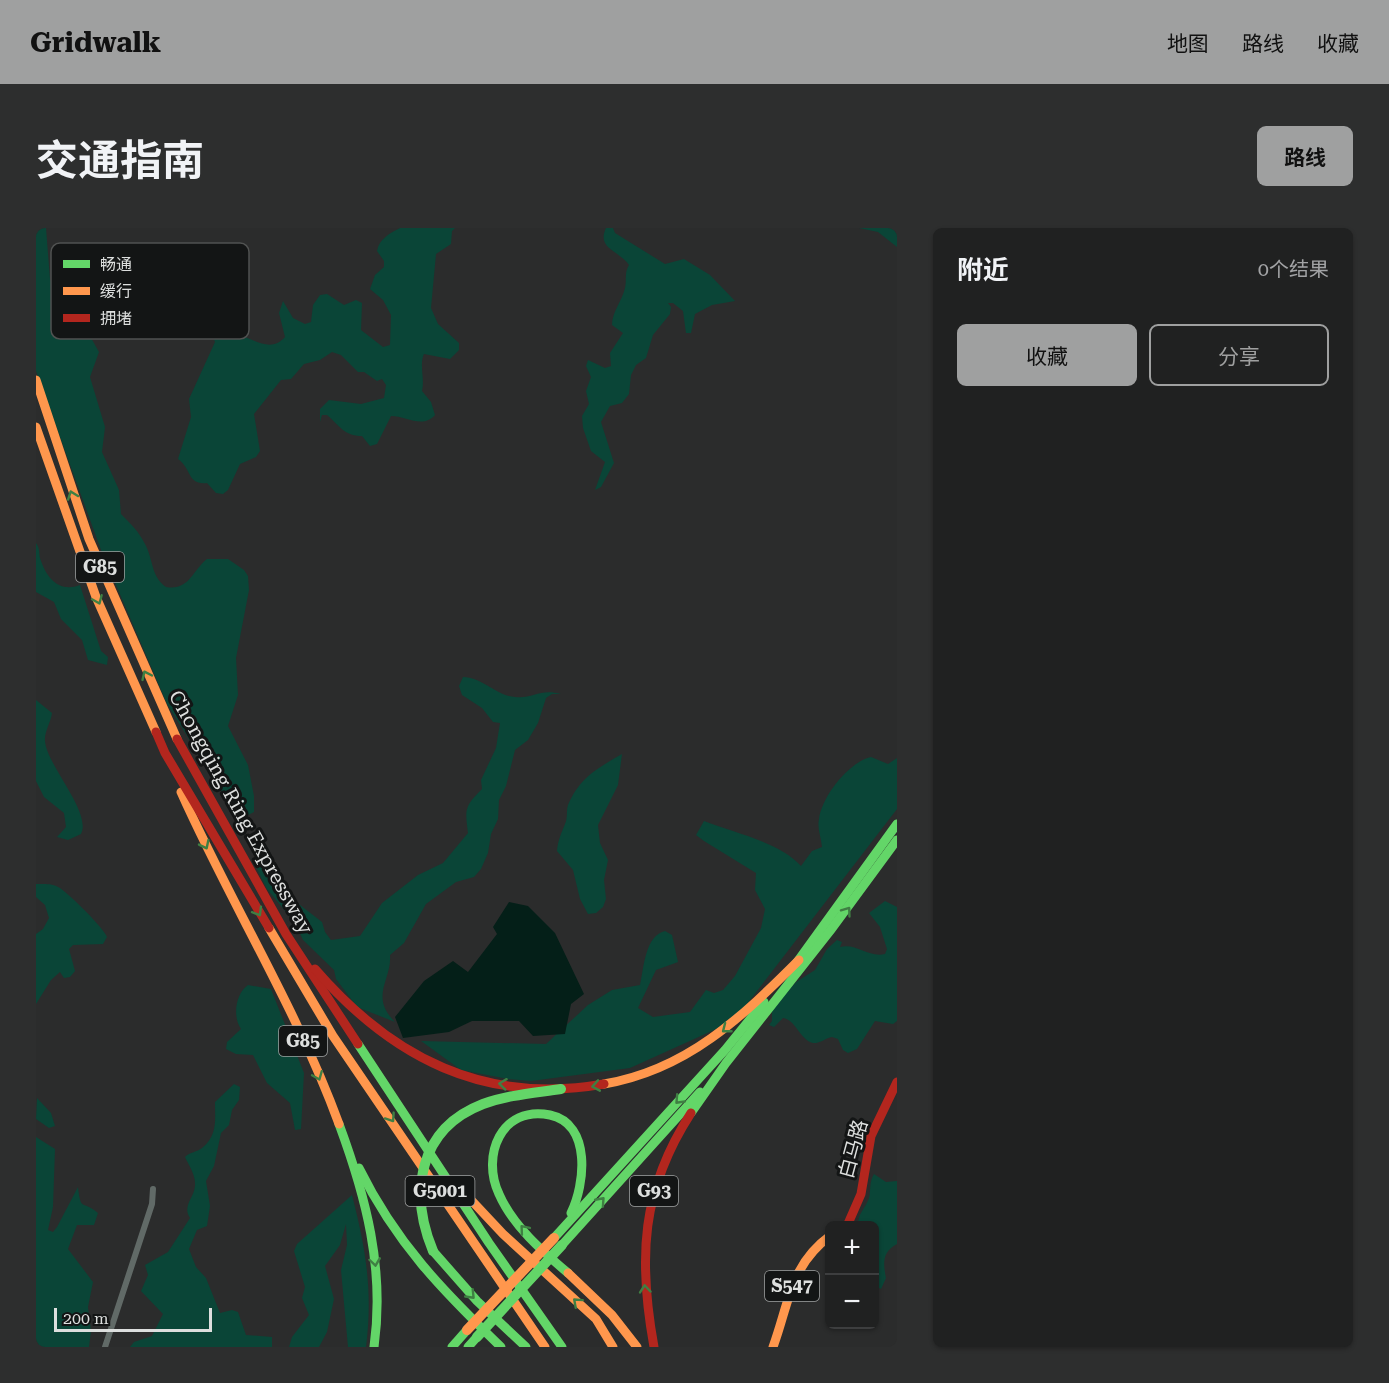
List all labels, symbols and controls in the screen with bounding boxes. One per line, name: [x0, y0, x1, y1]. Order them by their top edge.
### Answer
text: Gridwalk: [30, 26, 161, 59]
text: 地图: [1167, 32, 1209, 56]
text: 路线: [1242, 32, 1284, 56]
text: 收藏: [1317, 32, 1359, 56]
button: 路线: [1257, 126, 1353, 186]
text: 交通指南: [36, 136, 204, 185]
legend: [51, 243, 249, 339]
text: 畅通: [100, 255, 132, 274]
text: 附近: [957, 255, 1009, 285]
text: 0个结果: [1258, 257, 1329, 281]
text: 缓行: [100, 282, 132, 301]
text: 拥堵: [100, 309, 132, 328]
button: 收藏: [957, 324, 1137, 386]
button: 分享: [1149, 324, 1329, 386]
one-way arrow: [67, 490, 80, 501]
road number: G85: [76, 552, 124, 582]
one-way arrow: [91, 594, 103, 605]
one-way arrow: [142, 671, 154, 682]
street label: Chongqing Ring Expressway: [164, 686, 318, 938]
one-way arrow: [198, 838, 210, 849]
one-way arrow: [250, 906, 262, 916]
one-way arrow: [839, 906, 850, 917]
one-way arrow: [722, 1021, 733, 1032]
road number: G85: [279, 1026, 327, 1056]
one-way arrow: [311, 1070, 323, 1081]
one-way arrow: [498, 1078, 507, 1091]
one-way arrow: [592, 1079, 602, 1092]
one-way arrow: [675, 1093, 686, 1104]
one-way arrow: [384, 1112, 395, 1123]
street label: 白马路: [834, 1117, 872, 1181]
road number: G5001: [406, 1176, 474, 1206]
road number: G93: [630, 1176, 678, 1206]
one-way arrow: [594, 1197, 605, 1208]
map controls: [825, 1221, 879, 1329]
button: +: [825, 1221, 879, 1275]
one-way arrow: [520, 1225, 531, 1236]
one-way arrow: [369, 1258, 381, 1267]
road number: S547: [765, 1271, 819, 1301]
button: −: [825, 1275, 879, 1329]
one-way arrow: [639, 1285, 652, 1294]
one-way arrow: [464, 1288, 475, 1298]
one-way arrow: [573, 1298, 584, 1309]
scale bar: [54, 1305, 212, 1332]
text: 200 m: [63, 1309, 109, 1328]

